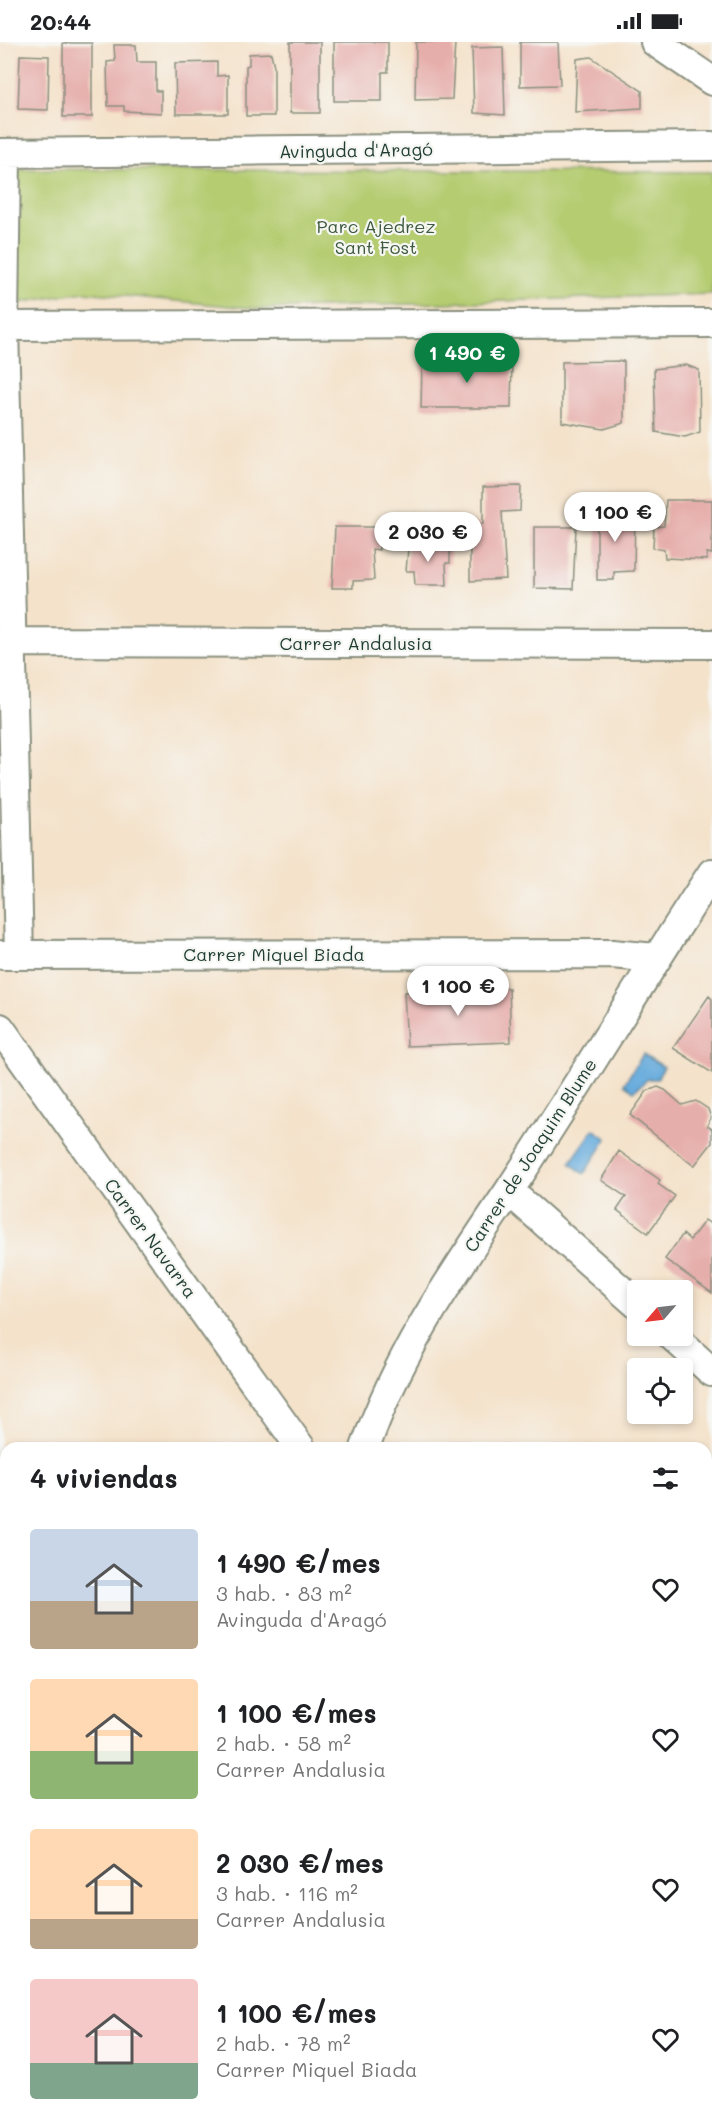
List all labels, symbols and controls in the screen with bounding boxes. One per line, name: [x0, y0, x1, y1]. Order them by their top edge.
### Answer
text: 20:44: [30, 7, 91, 36]
street label: Avinguda d'Aragó: [279, 137, 433, 163]
park label: Parc Ajedrez Sant Fost: [317, 214, 435, 259]
pin: 1 490 €: [412, 333, 522, 384]
text: 1 490 €: [428, 339, 506, 365]
pin: 1 100 €: [560, 492, 670, 543]
text: 1 100 €: [578, 498, 652, 524]
pin: 2 030 €: [373, 512, 483, 563]
text: 2 030 €: [388, 518, 468, 544]
street label: Carrer Andalusia: [280, 631, 432, 655]
street label: Carrer Miquel Biada: [183, 942, 365, 966]
pin: 1 100 €: [403, 966, 513, 1017]
text: 1 100 €: [421, 972, 495, 998]
street label: Carrer de Joaquim Blume: [458, 1054, 602, 1256]
street label: Carrer Navarra: [99, 1173, 203, 1303]
north arrow: [627, 1280, 693, 1346]
map controls: [627, 1280, 693, 1424]
button: locate: [627, 1358, 693, 1424]
text: 4 viviendas: [30, 1461, 178, 1495]
icon: filters: [649, 1462, 682, 1495]
text: 1 490 €/mes: [216, 1546, 381, 1580]
icon: home: [78, 1553, 150, 1625]
icon: heart: [649, 1573, 682, 1606]
text: 3 hab. · 83 m²: [216, 1580, 352, 1606]
text: Avinguda d'Aragó: [216, 1606, 387, 1632]
text: 1 100 €/mes: [216, 1696, 377, 1730]
icon: home: [78, 1703, 150, 1775]
icon: heart: [649, 1723, 682, 1756]
text: 2 hab. · 58 m²: [216, 1730, 351, 1756]
text: Carrer Andalusia: [216, 1756, 386, 1782]
text: 2 030 €/mes: [216, 1846, 384, 1880]
icon: home: [78, 1853, 150, 1925]
icon: heart: [649, 1873, 682, 1906]
text: 3 hab. · 116 m²: [216, 1880, 358, 1906]
text: Carrer Andalusia: [216, 1906, 386, 1932]
text: 1 100 €/mes: [216, 1996, 377, 2030]
icon: home: [78, 2003, 150, 2075]
icon: heart: [649, 2023, 682, 2056]
text: 2 hab. · 78 m²: [216, 2030, 351, 2056]
text: Carrer Miquel Biada: [216, 2056, 417, 2082]

